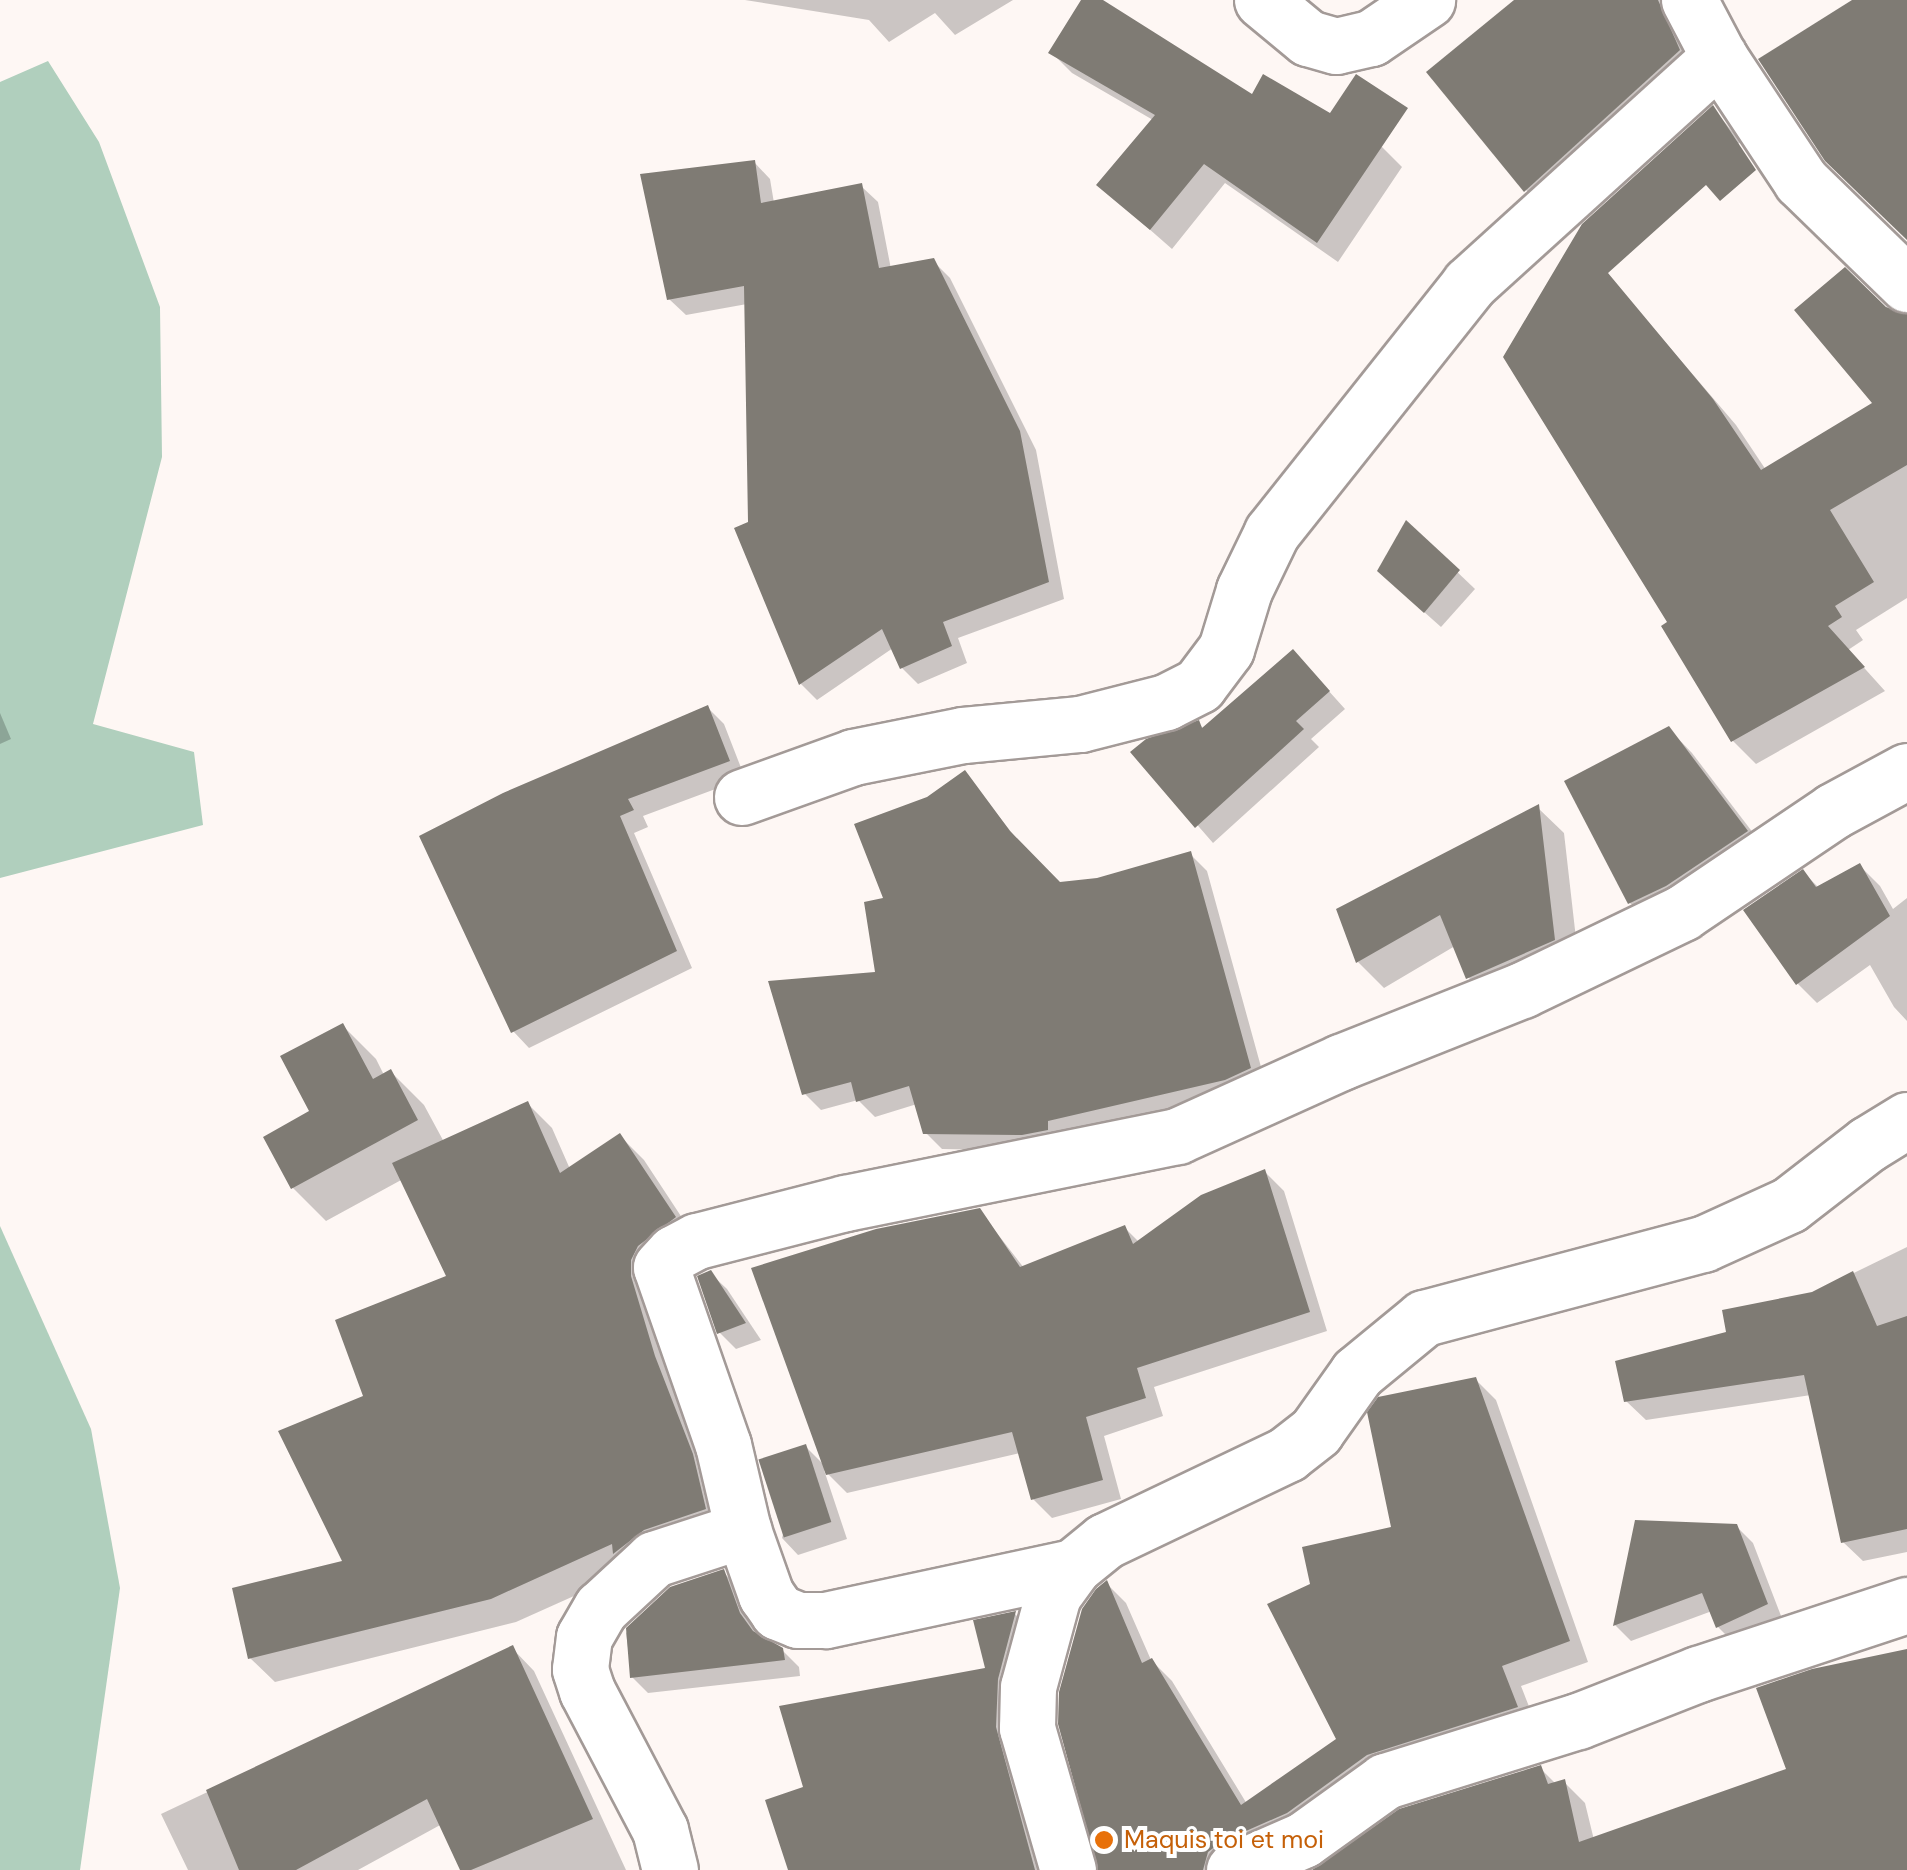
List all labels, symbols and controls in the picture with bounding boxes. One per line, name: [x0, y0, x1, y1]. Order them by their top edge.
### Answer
place label: Maquis toi et moi: [1124, 1825, 1324, 1855]
marker: Maquis toi et moi: [1093, 1829, 1115, 1851]

